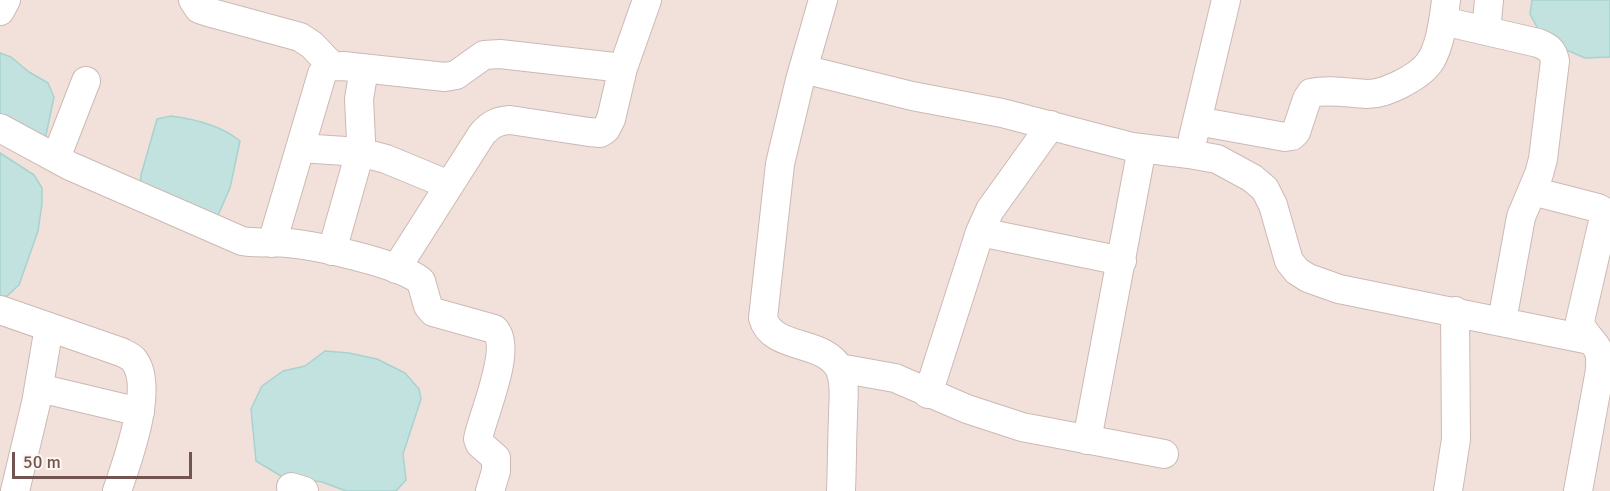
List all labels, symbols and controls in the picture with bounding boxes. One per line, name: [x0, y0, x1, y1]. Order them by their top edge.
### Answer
scale bar: [15, 440, 195, 478]
text: 50 m: [23, 451, 61, 473]

